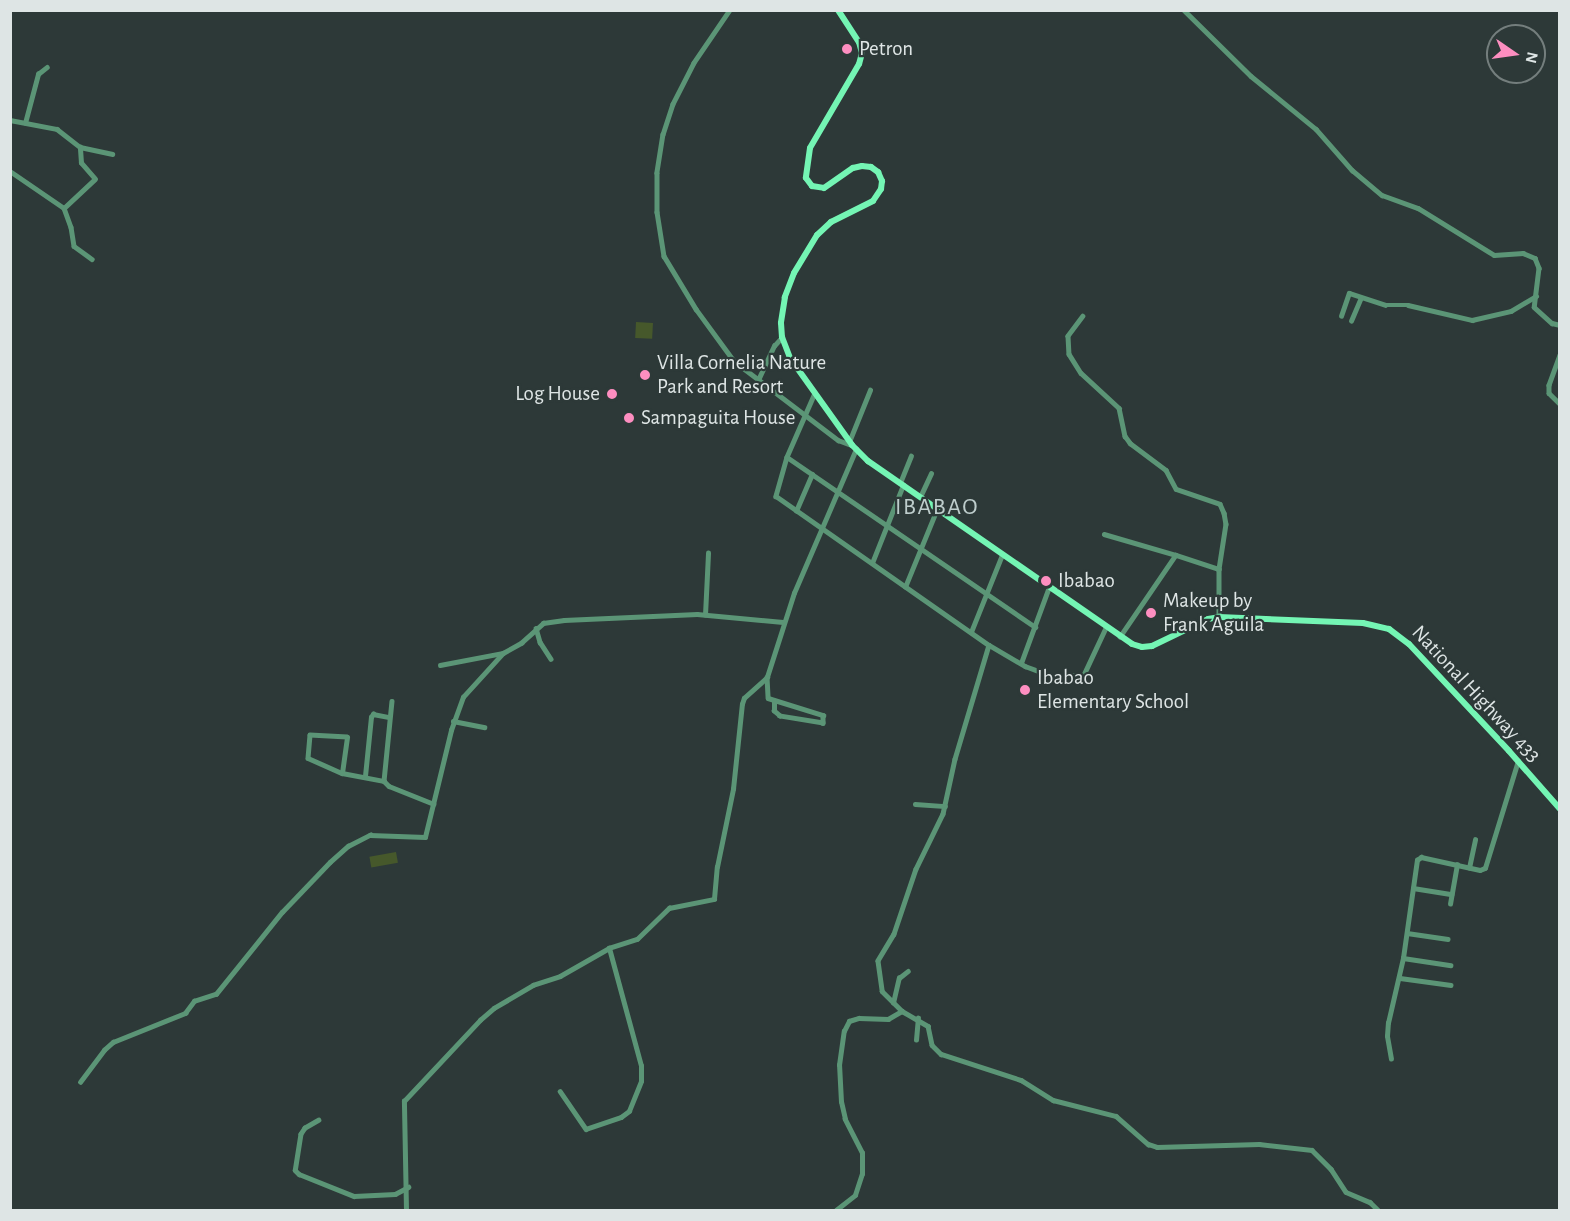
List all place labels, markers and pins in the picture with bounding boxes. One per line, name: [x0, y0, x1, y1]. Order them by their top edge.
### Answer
place label: Petron: [859, 36, 913, 62]
marker: Petron: [840, 42, 854, 56]
place label: Villa Cornelia Nature Park and Resort: [657, 350, 826, 400]
marker: Villa Cornelia Nature Park and Resort: [638, 368, 652, 382]
place label: Log House: [515, 381, 600, 407]
marker: Log House: [605, 387, 619, 401]
place label: Sampaguita House: [641, 405, 795, 431]
marker: Sampaguita House: [622, 411, 636, 425]
place label: Ibabao: [1058, 568, 1115, 594]
marker: Ibabao: [1039, 574, 1053, 588]
place label: Makeup by Frank Aguila: [1163, 588, 1264, 638]
marker: Makeup by Frank Aguila: [1144, 606, 1158, 620]
place label: Ibabao Elementary School: [1037, 665, 1189, 715]
marker: Ibabao Elementary School: [1018, 683, 1032, 697]

